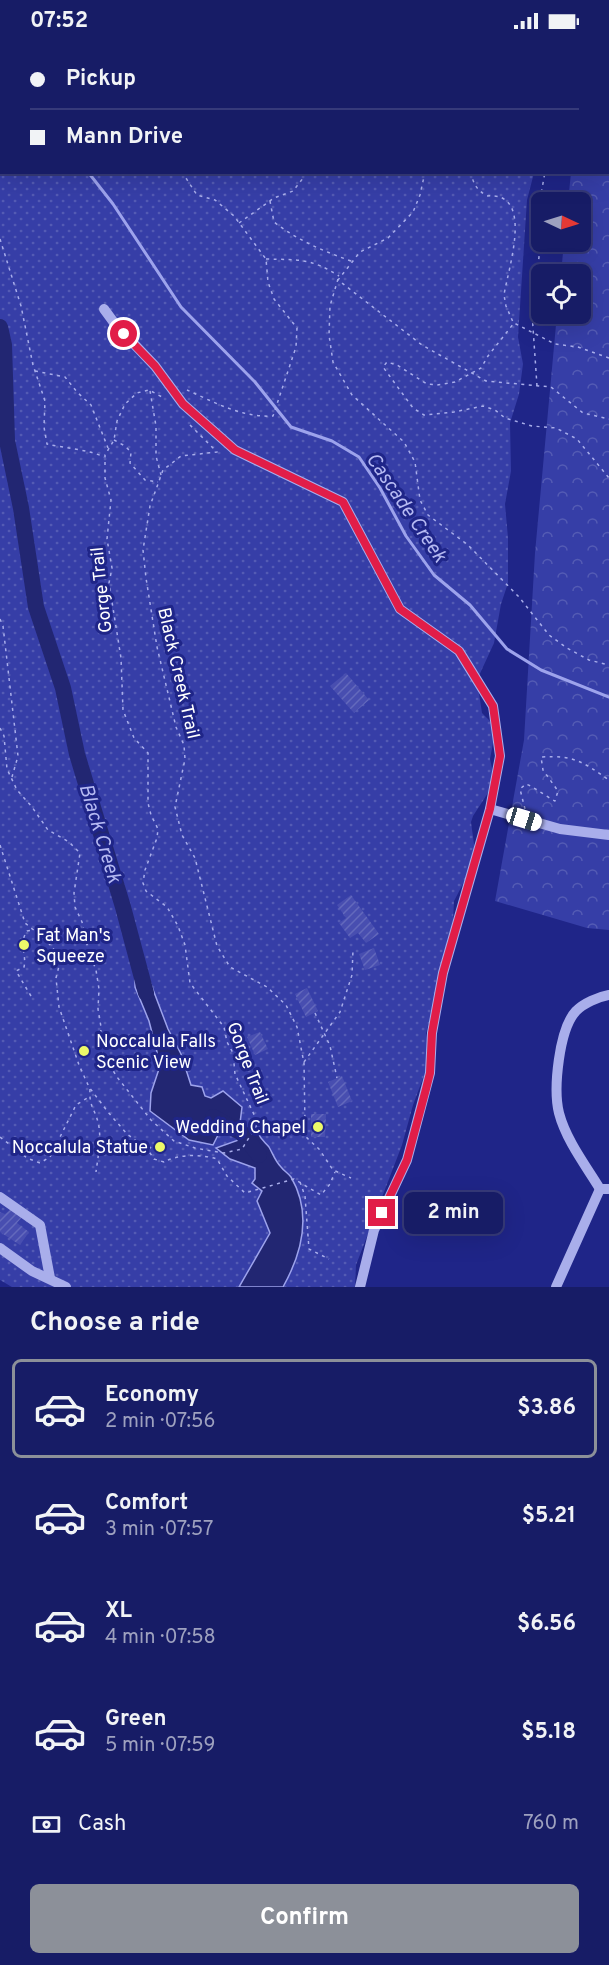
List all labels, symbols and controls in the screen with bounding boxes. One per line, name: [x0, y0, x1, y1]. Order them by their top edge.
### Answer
text: 07:52: [30, 8, 88, 35]
text: Pickup: [66, 66, 136, 93]
text: Mann Drive: [66, 124, 183, 151]
north arrow: [531, 192, 591, 252]
map controls: [531, 192, 591, 324]
button: locate: [531, 264, 591, 324]
route start: [110, 320, 137, 347]
water label: Cascade Creek: [359, 448, 452, 569]
street label: Gorge Trail: [87, 546, 118, 634]
street label: Black Creek Trail: [151, 605, 204, 741]
water label: Black Creek: [72, 781, 127, 887]
car: [504, 805, 544, 833]
place label: Fat Man's Squeeze: [36, 925, 111, 969]
marker: Fat Man's Squeeze: [17, 938, 31, 952]
street label: Gorge Trail: [220, 1019, 273, 1108]
place label: Noccalula Falls Scenic View: [96, 1031, 216, 1075]
marker: Noccalula Falls Scenic View: [77, 1044, 91, 1058]
place label: Wedding Chapel: [175, 1117, 306, 1140]
marker: Wedding Chapel: [311, 1120, 325, 1134]
place label: Noccalula Statue: [12, 1137, 148, 1160]
marker: Noccalula Statue: [153, 1140, 167, 1154]
callout: 2 min: [403, 1192, 502, 1234]
route end: [368, 1199, 395, 1226]
text: 2 min: [427, 1200, 480, 1226]
text: Choose a ride: [30, 1306, 200, 1340]
icon: car: [33, 1382, 87, 1436]
text: Economy: [105, 1382, 199, 1409]
text: $3.86: [517, 1395, 576, 1422]
text: 2 min · 07:56: [105, 1409, 215, 1435]
icon: car: [33, 1490, 87, 1544]
text: Comfort: [105, 1490, 188, 1517]
text: $5.21: [522, 1503, 576, 1530]
text: 3 min · 07:57: [105, 1517, 213, 1543]
icon: car: [33, 1598, 87, 1652]
text: XL: [105, 1598, 132, 1625]
text: $6.56: [517, 1611, 576, 1638]
text: 4 min · 07:58: [105, 1625, 216, 1651]
icon: car: [33, 1706, 87, 1760]
text: Green: [105, 1706, 167, 1733]
text: $5.18: [521, 1719, 576, 1746]
text: 5 min · 07:59: [105, 1733, 215, 1759]
icon: cash: [30, 1808, 63, 1841]
text: Cash: [78, 1811, 127, 1838]
text: 760 m: [523, 1811, 579, 1837]
button: Confirm: [30, 1884, 579, 1953]

